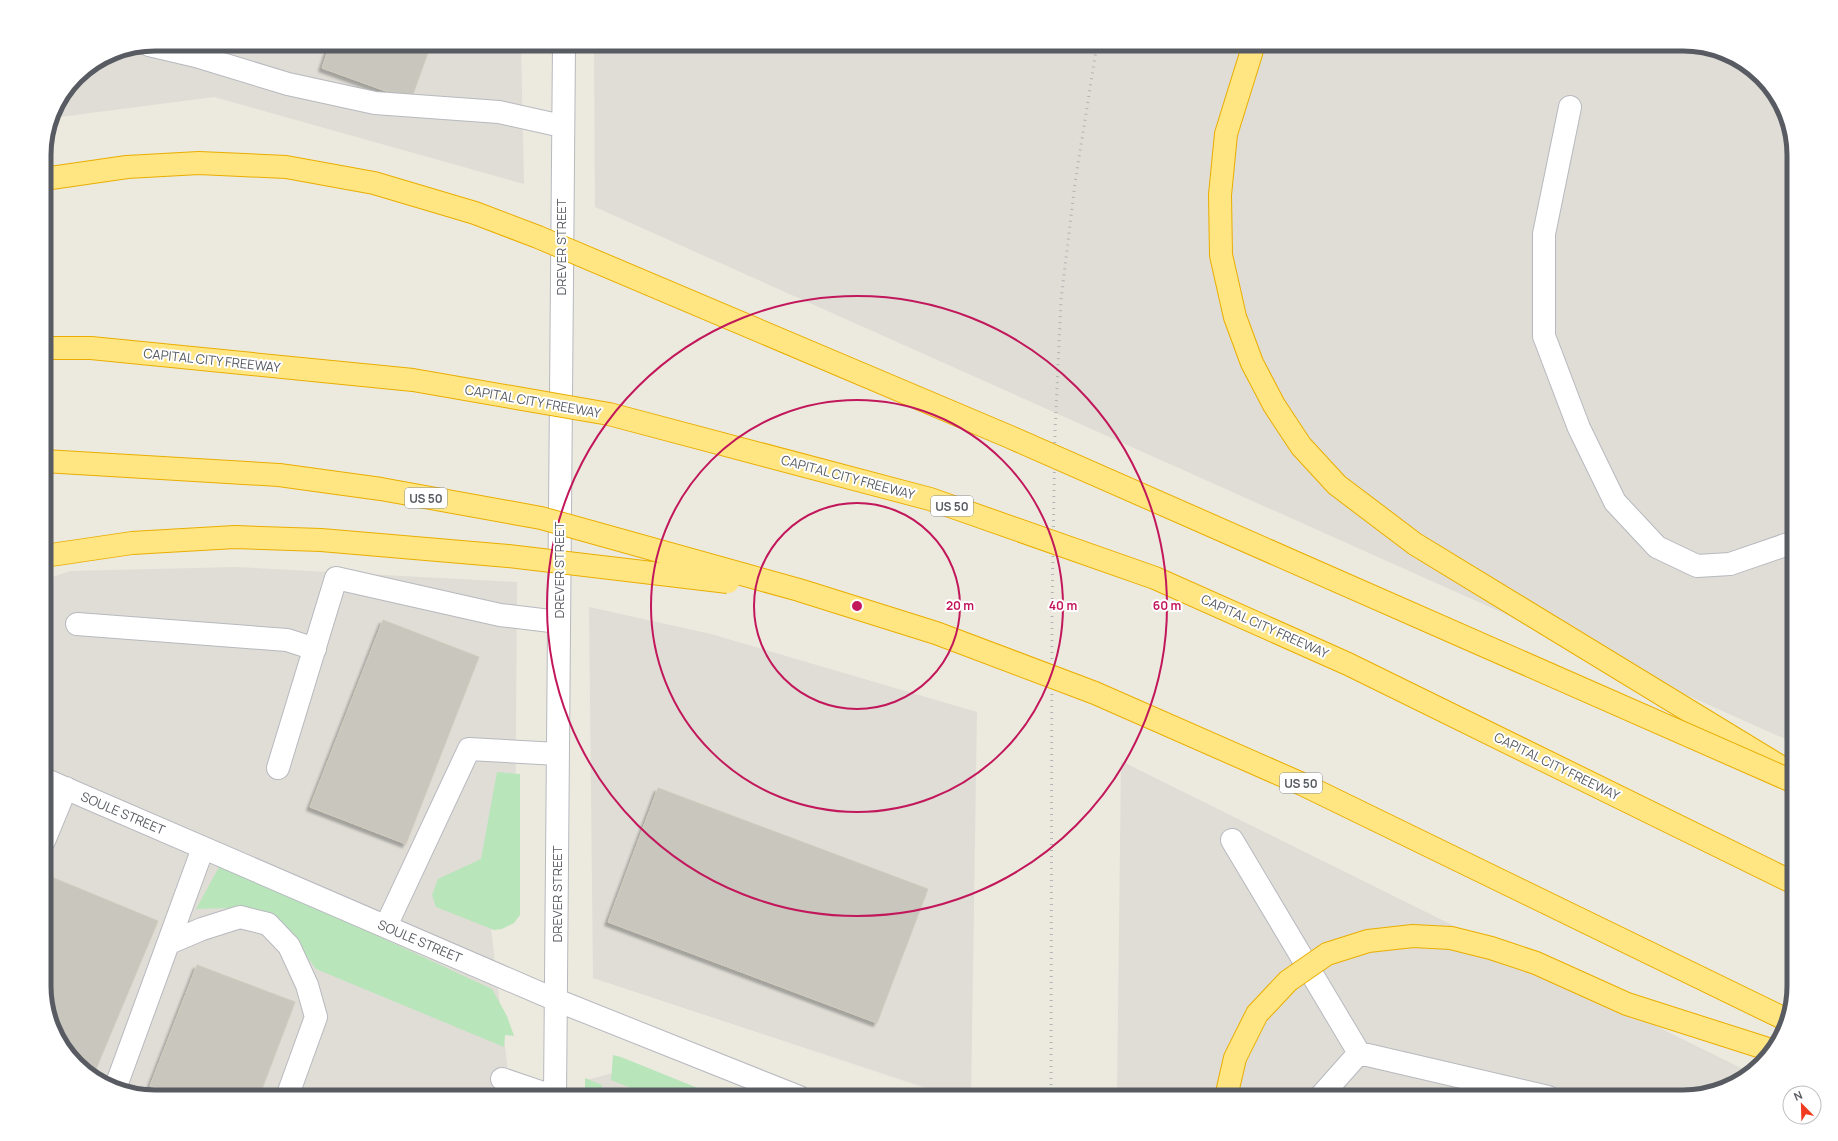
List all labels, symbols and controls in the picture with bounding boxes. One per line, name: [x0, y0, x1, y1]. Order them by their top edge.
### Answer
street label: DREVER STREET: [552, 198, 570, 295]
street label: CAPITAL CITY FREEWAY: [143, 344, 282, 376]
street label: CAPITAL CITY FREEWAY: [464, 380, 603, 422]
street label: CAPITAL CITY FREEWAY: [779, 450, 918, 504]
road number: US 50: [405, 488, 447, 508]
road number: US 50: [931, 496, 973, 516]
street label: DREVER STREET: [550, 521, 568, 618]
street label: CAPITAL CITY FREEWAY: [1198, 590, 1332, 663]
text: 20 m: [946, 597, 974, 614]
text: 40 m: [1049, 597, 1077, 614]
text: 60 m: [1153, 597, 1181, 614]
centre of rings: [850, 599, 864, 613]
street label: CAPITAL CITY FREEWAY: [1491, 728, 1624, 805]
road number: US 50: [1280, 773, 1322, 793]
street label: SOULE STREET: [78, 787, 168, 839]
street label: DREVER STREET: [548, 845, 566, 942]
street label: SOULE STREET: [375, 915, 465, 967]
north arrow: [1782, 1085, 1822, 1125]
text: N: [1791, 1087, 1805, 1104]

